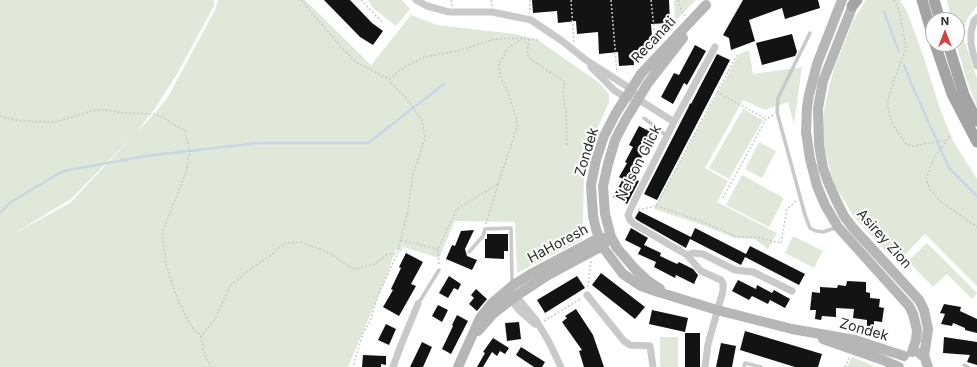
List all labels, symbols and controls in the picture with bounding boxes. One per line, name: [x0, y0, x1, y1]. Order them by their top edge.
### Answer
north arrow: [925, 12, 965, 52]
street label: Recanati: [628, 13, 680, 67]
text: N: [941, 14, 949, 28]
street label: Nelson Glick: [613, 122, 665, 204]
street label: Zondek: [572, 126, 602, 178]
street label: Asirey Zion: [853, 206, 915, 272]
street label: HaHoresh: [525, 221, 591, 267]
street label: Zondek: [838, 315, 890, 345]

